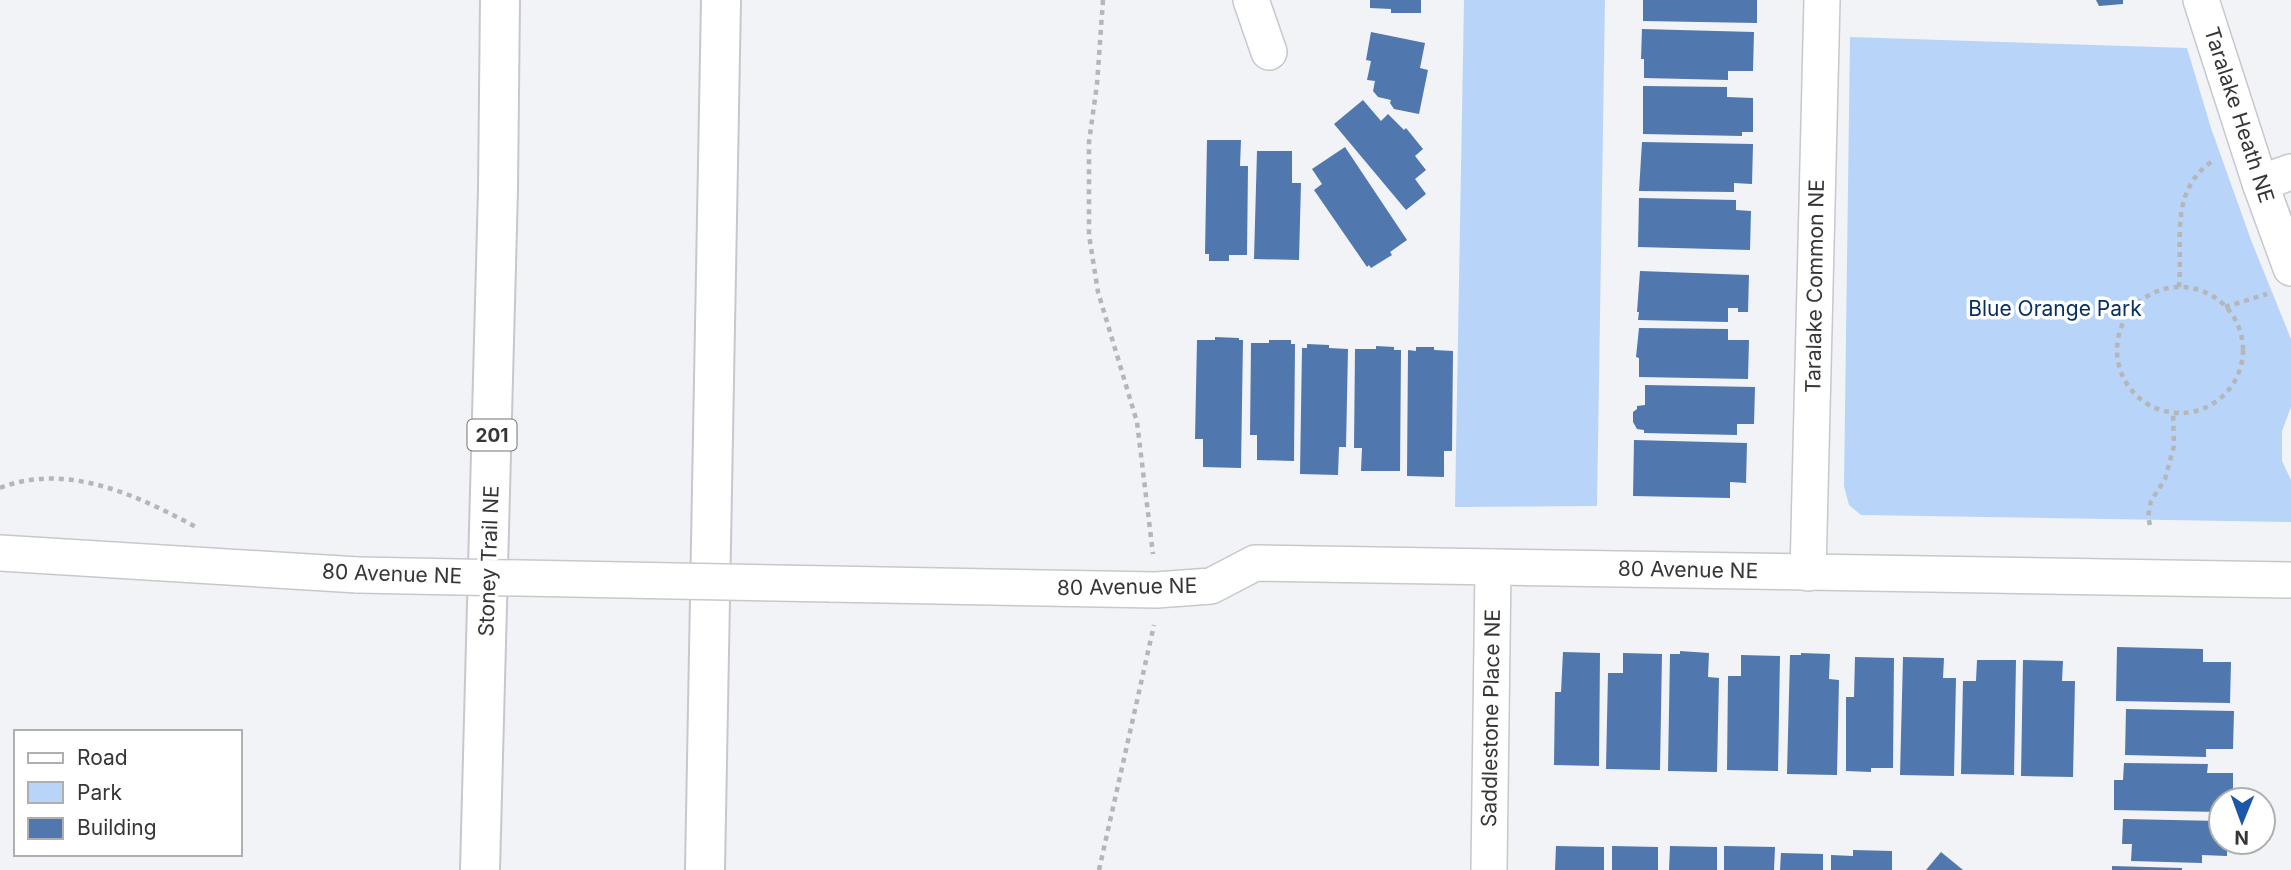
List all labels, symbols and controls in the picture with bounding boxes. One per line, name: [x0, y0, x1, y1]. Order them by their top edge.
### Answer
street label: Taralake Heath NE: [2199, 24, 2280, 206]
street label: Taralake Common NE: [1800, 179, 1829, 393]
park label: Blue Orange Park: [1968, 296, 2142, 321]
road number: 201: [468, 420, 516, 450]
street label: Stoney Trail NE: [473, 485, 504, 637]
street label: 80 Avenue NE: [1618, 556, 1758, 583]
street label: 80 Avenue NE: [321, 559, 463, 588]
street label: 80 Avenue NE: [1057, 573, 1197, 600]
street label: Saddlestone Place NE: [1476, 609, 1505, 827]
legend: [14, 730, 242, 856]
text: Road: [77, 745, 128, 770]
text: Park: [77, 780, 122, 805]
north arrow: [2207, 786, 2277, 856]
text: Building: [77, 815, 157, 840]
text: N: [2234, 826, 2249, 849]

